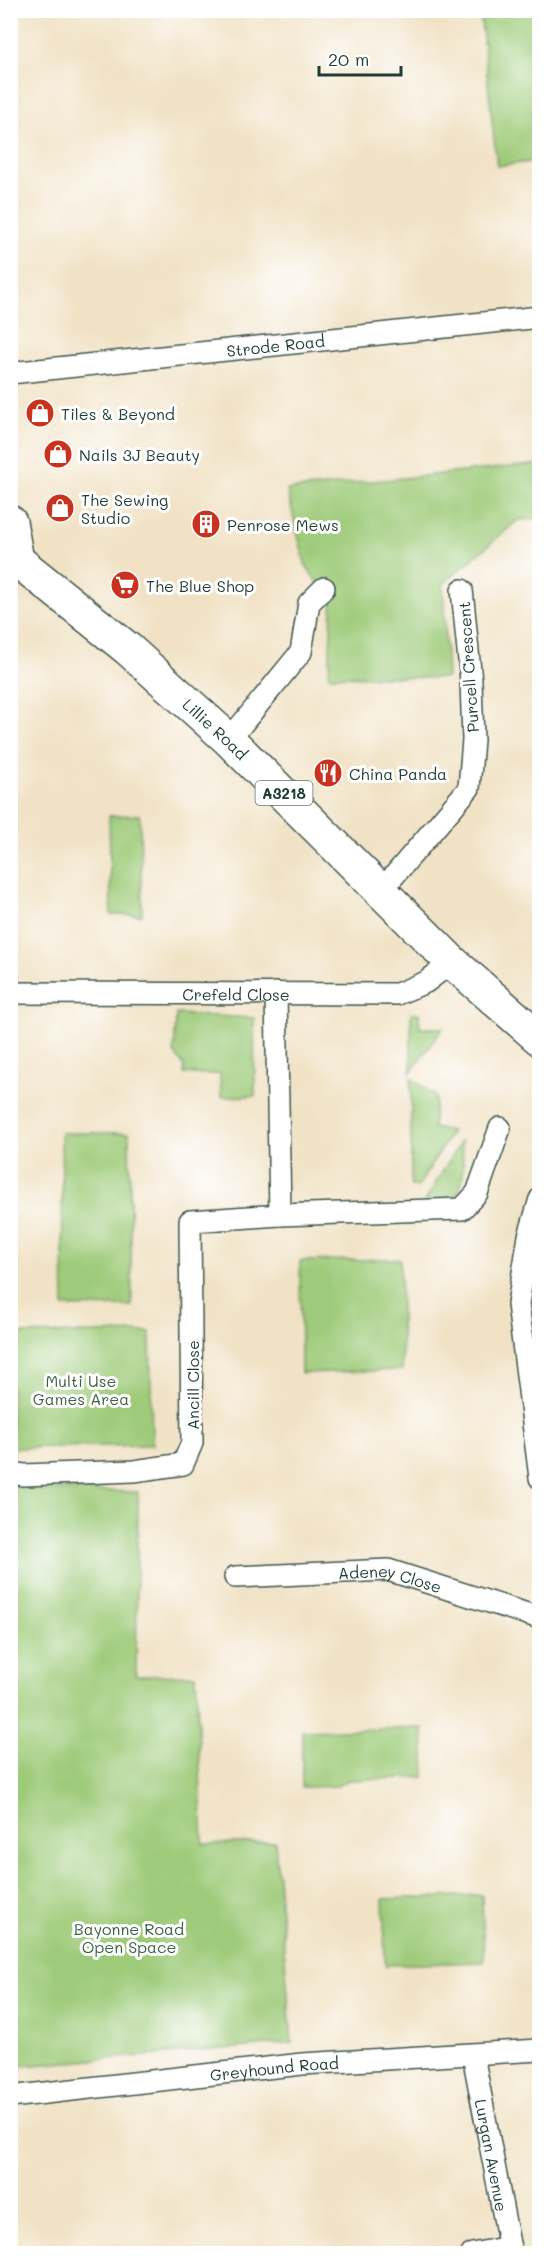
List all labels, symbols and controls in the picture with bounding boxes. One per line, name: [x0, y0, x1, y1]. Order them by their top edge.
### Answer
scale bar: [319, 39, 402, 77]
text: 20 m: [328, 47, 369, 71]
street label: Strode Road: [225, 329, 326, 361]
shop icon: Tiles & Beyond: [24, 397, 56, 429]
place label: Tiles & Beyond: [61, 403, 175, 424]
shop icon: Nails 3J Beauty: [42, 438, 74, 470]
place label: Nails 3J Beauty: [79, 444, 200, 465]
place label: The Sewing Studio: [81, 489, 168, 528]
shop icon: The Sewing Studio: [44, 492, 76, 524]
building icon: Penrose Mews: [190, 508, 222, 540]
place label: Penrose Mews: [227, 514, 339, 535]
supermarket icon: The Blue Shop: [109, 569, 141, 601]
place label: The Blue Shop: [146, 575, 254, 596]
street label: Purcell Crescent: [453, 601, 483, 733]
street label: Lillie Road: [179, 693, 253, 764]
restaurant icon: China Panda: [312, 757, 344, 789]
place label: China Panda: [349, 763, 447, 784]
road number: A3218: [256, 781, 312, 805]
street label: Crefeld Close: [182, 983, 290, 1004]
street label: Ancill Close: [182, 1340, 203, 1430]
park label: Multi Use Games Area: [33, 1370, 129, 1409]
street label: Adeney Close: [337, 1560, 444, 1597]
park label: Bayonne Road Open Space: [74, 1918, 184, 1957]
street label: Greyhound Road: [209, 2051, 339, 2085]
street label: Lurgan Avenue: [471, 2097, 513, 2213]

